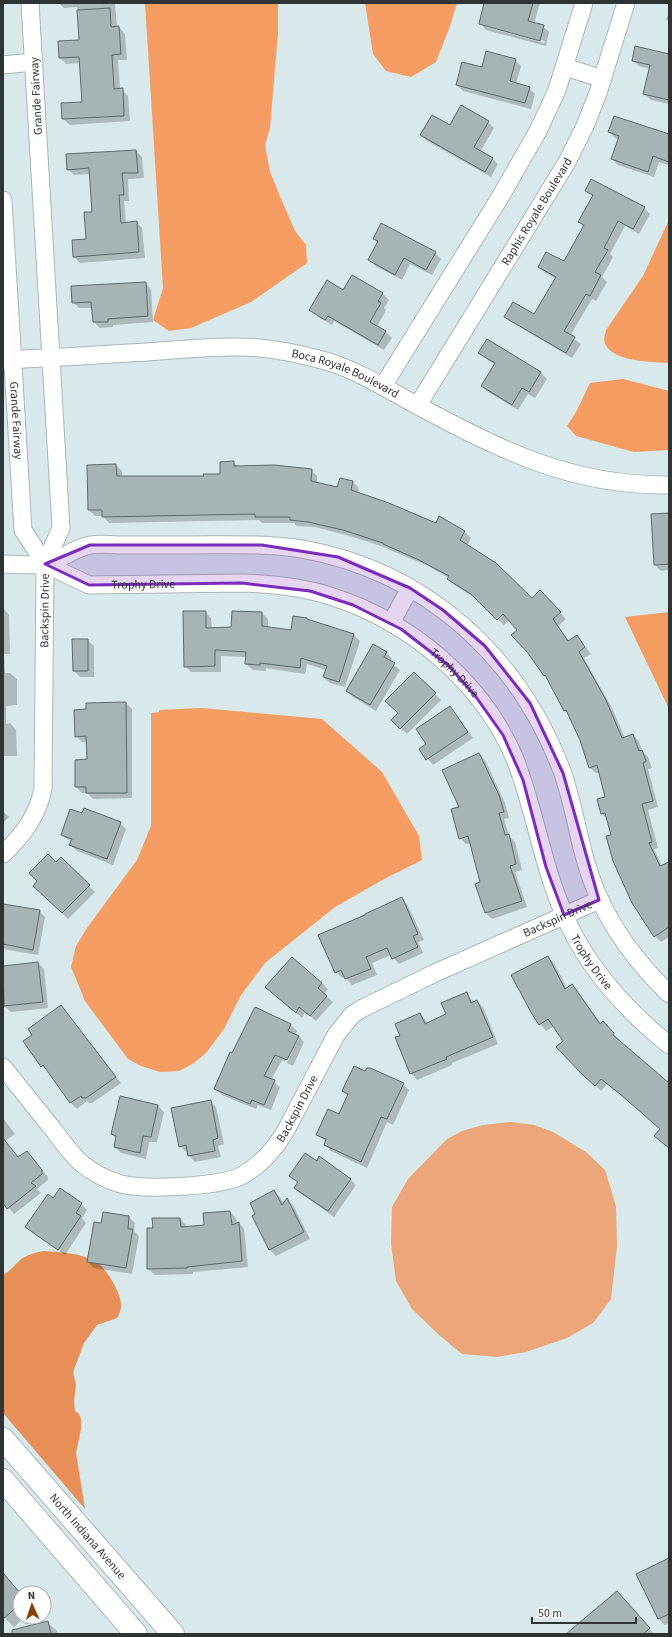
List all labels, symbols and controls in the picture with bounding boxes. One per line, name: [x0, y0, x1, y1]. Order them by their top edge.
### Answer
street label: Grande Fairway: [26, 56, 47, 135]
street label: Raphis Royale Boulevard: [497, 155, 577, 269]
street label: Boca Royale Boulevard: [290, 345, 402, 403]
street label: Grande Fairway: [5, 381, 27, 461]
street label: Backspin Drive: [36, 573, 54, 648]
street label: Trophy Drive: [111, 576, 175, 594]
street label: Trophy Drive: [426, 645, 483, 701]
street label: Backspin Drive: [520, 896, 595, 942]
street label: Trophy Drive: [566, 931, 616, 993]
street label: Backspin Drive: [273, 1072, 323, 1146]
street label: North Indiana Avenue: [45, 1490, 130, 1583]
north arrow: [12, 1585, 52, 1625]
text: N: [27, 1588, 36, 1603]
scale bar: [532, 1599, 636, 1625]
text: 50 m: [538, 1605, 562, 1622]

